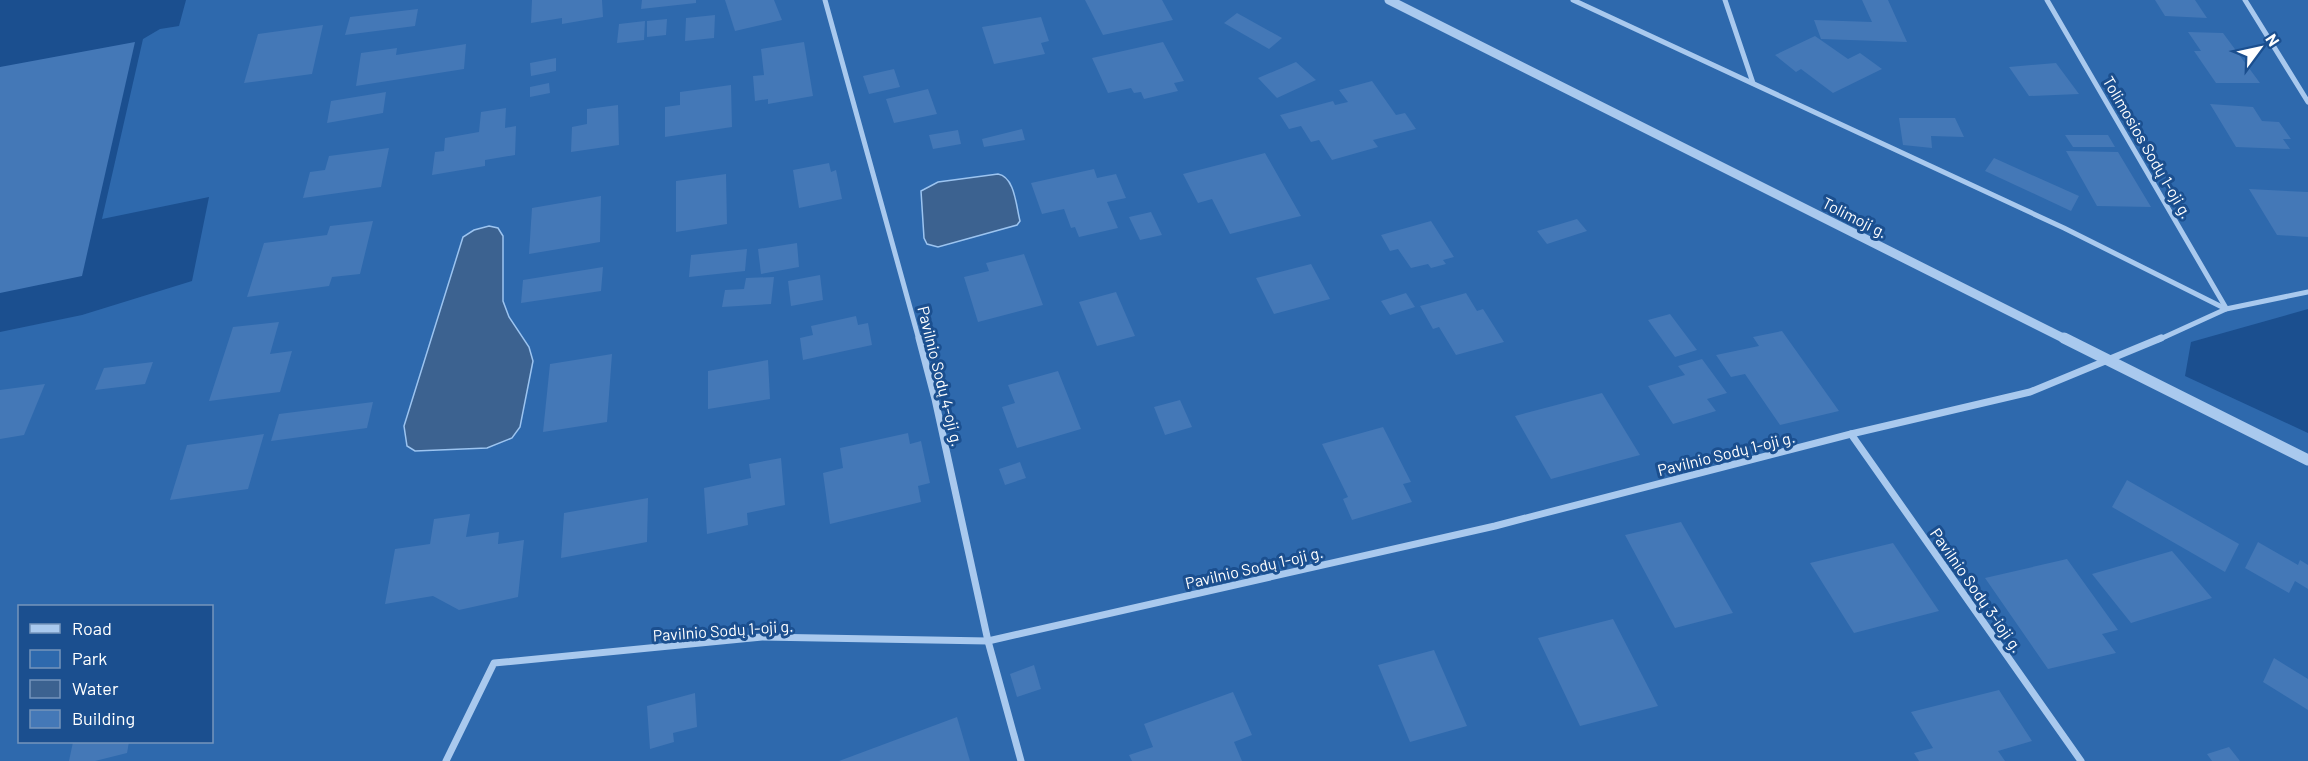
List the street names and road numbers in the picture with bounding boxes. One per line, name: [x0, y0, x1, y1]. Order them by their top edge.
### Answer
street label: Tolimosios Sodų 1-oji g.: [2099, 72, 2197, 222]
street label: Tolimoji g.: [1819, 193, 1891, 241]
street label: Pavilnio Sodų 4-oji g.: [914, 304, 968, 448]
street label: Pavilnio Sodų 1-oji g.: [1655, 427, 1797, 479]
street label: Pavilnio Sodų 3-ioji g.: [1927, 524, 2027, 656]
street label: Pavilnio Sodų 1-oji g.: [1183, 542, 1325, 592]
street label: Pavilnio Sodų 1-oji g.: [652, 616, 794, 644]

